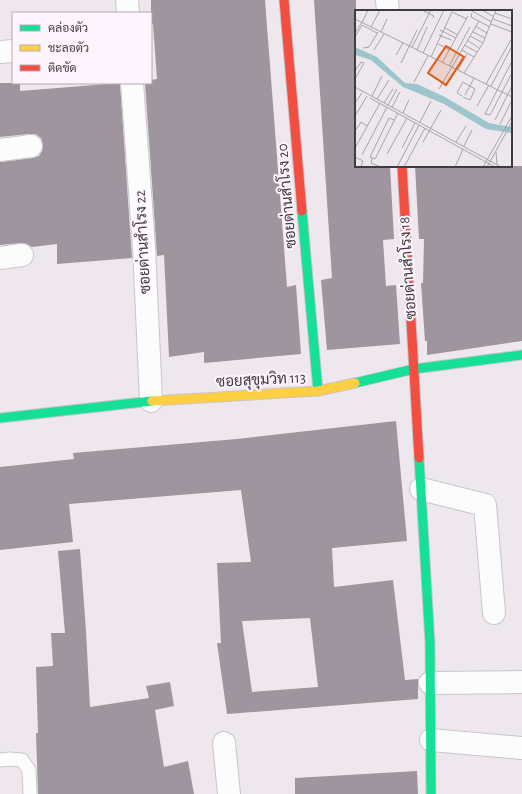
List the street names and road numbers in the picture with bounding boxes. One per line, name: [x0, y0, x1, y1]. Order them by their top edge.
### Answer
street label: ซอยด่านสำโรง 20: [272, 143, 299, 249]
street label: ซอยด่านสำโรง 22: [130, 189, 153, 295]
street label: ซอยด่านสำโรง 18: [394, 216, 419, 320]
street label: ซอยสุขุมวิท 113: [216, 368, 306, 393]

